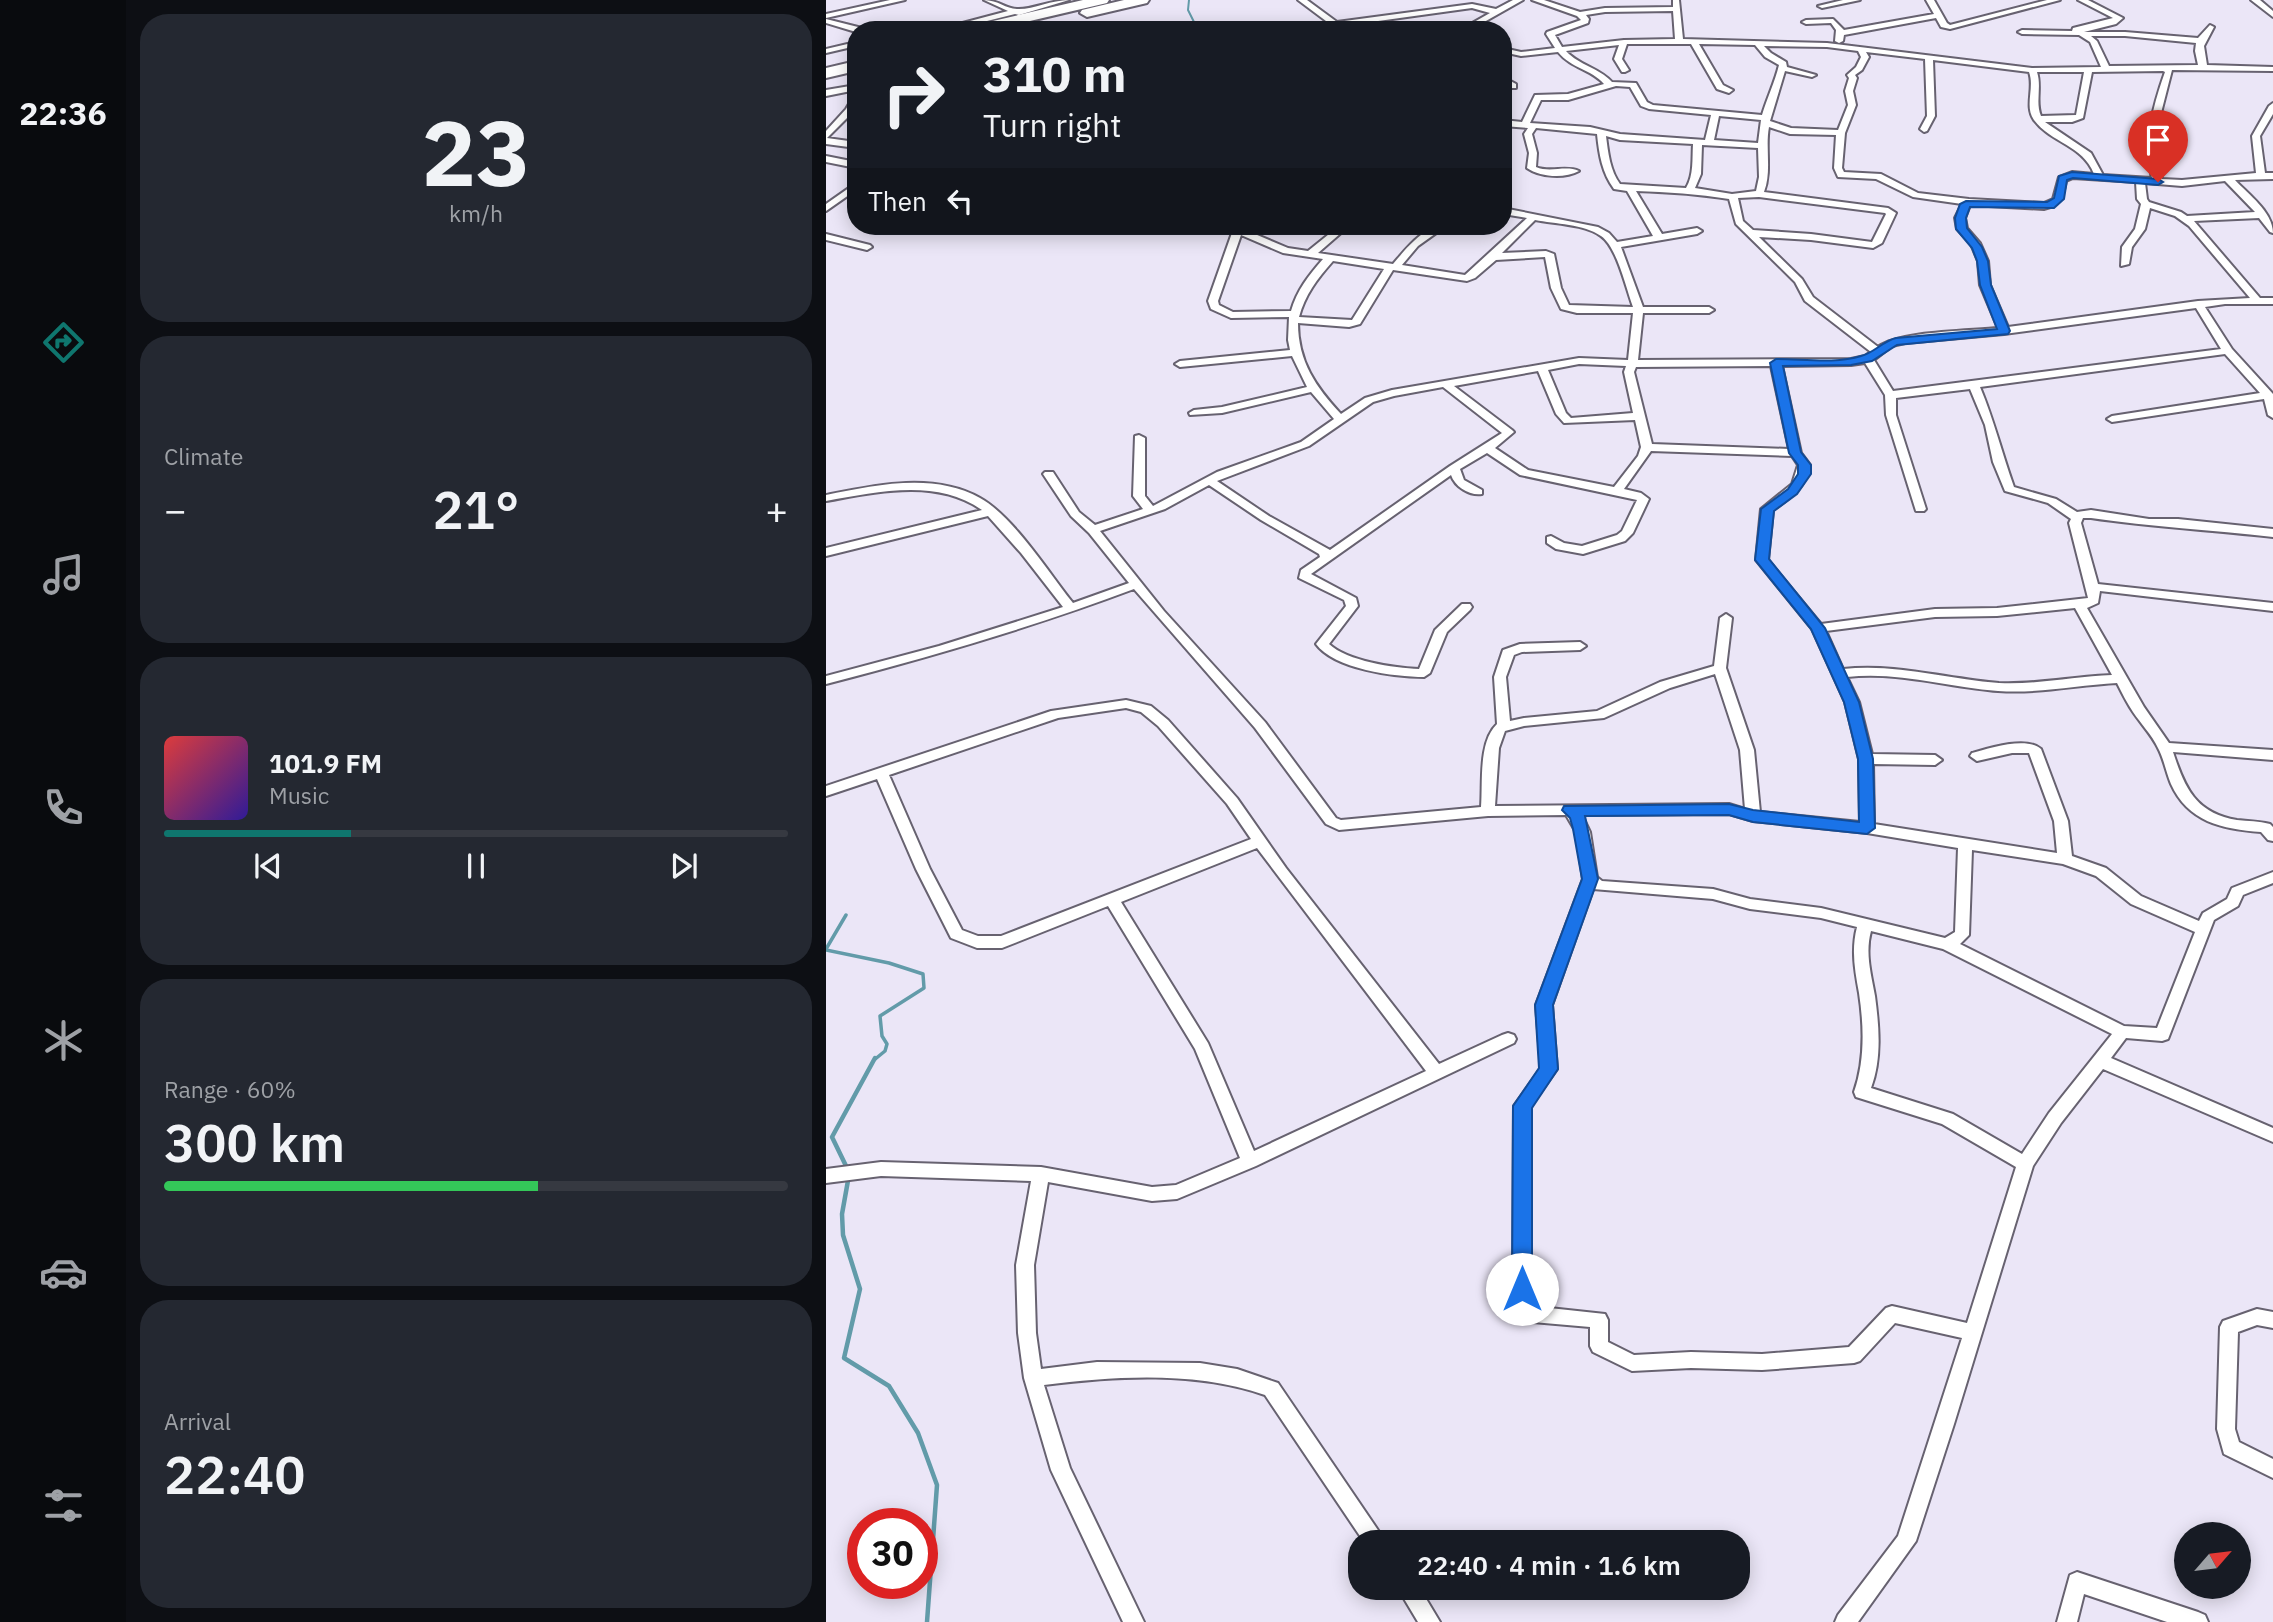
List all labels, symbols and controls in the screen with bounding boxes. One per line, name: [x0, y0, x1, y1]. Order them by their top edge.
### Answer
text: 310 m: [983, 42, 1127, 105]
icon: right: [868, 49, 959, 140]
text: 22:36: [19, 92, 107, 134]
text: 23: [421, 93, 531, 211]
text: Turn right: [983, 104, 1121, 146]
pin: [2128, 110, 2188, 182]
icon: arrive: [2139, 121, 2177, 159]
icon: left: [941, 182, 979, 220]
text: Then: [868, 184, 927, 218]
text: km/h: [449, 198, 503, 228]
icon: directions: [39, 318, 88, 367]
text: Climate: [164, 441, 243, 471]
text: 21°: [433, 476, 519, 543]
text: −: [164, 485, 187, 534]
text: +: [765, 485, 788, 534]
icon: music: [39, 550, 88, 599]
text: 101.9 FM: [269, 746, 382, 780]
text: Music: [269, 780, 329, 810]
icon: phone: [39, 783, 88, 832]
icon: previous: [249, 847, 287, 885]
icon: pause: [457, 847, 495, 885]
icon: next: [665, 847, 703, 885]
icon: climate: [39, 1016, 88, 1065]
text: Range · 60%: [164, 1074, 296, 1104]
text: 300 km: [164, 1109, 345, 1176]
icon: car: [39, 1248, 88, 1297]
position arrow: [1485, 1252, 1559, 1326]
text: Arrival: [164, 1406, 231, 1436]
text: 22:40: [164, 1441, 305, 1508]
icon: filters: [39, 1481, 88, 1530]
speed limit sign: 30: [847, 1508, 938, 1599]
north arrow: [2174, 1522, 2250, 1600]
map controls: [2174, 1522, 2251, 1599]
text: 22:40 · 4 min · 1.6 km: [1417, 1548, 1681, 1582]

